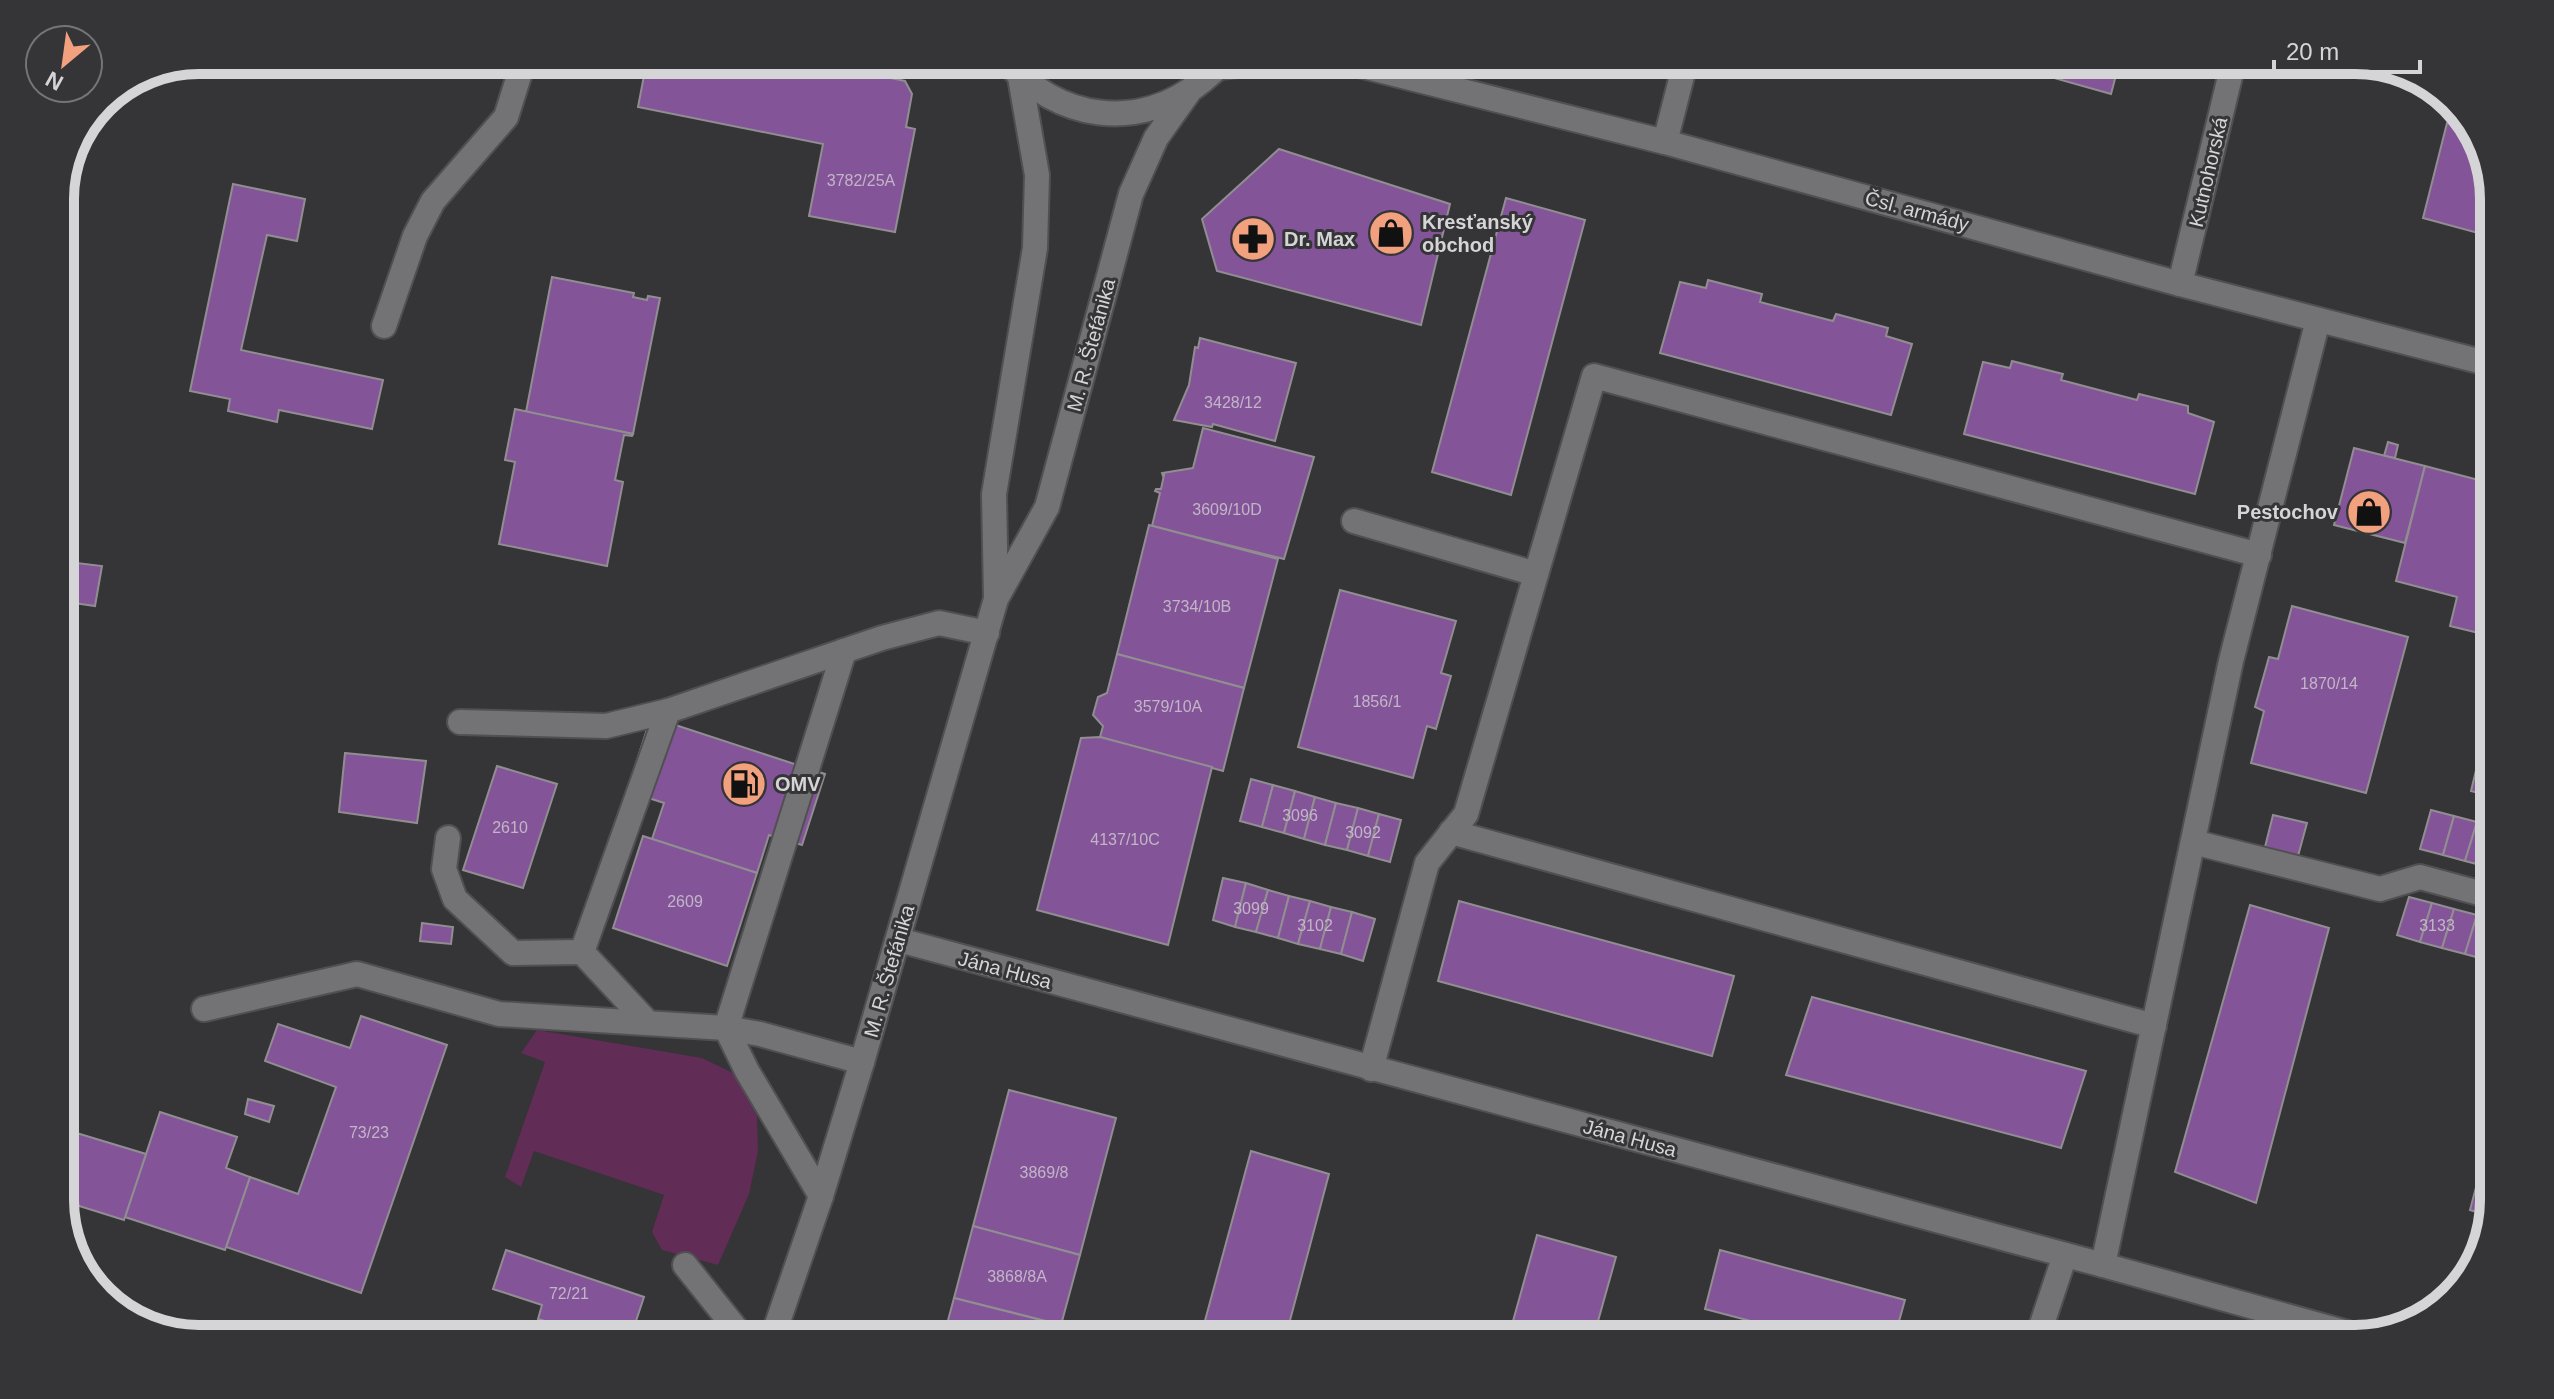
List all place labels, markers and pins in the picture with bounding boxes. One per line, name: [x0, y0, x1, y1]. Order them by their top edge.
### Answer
shop icon: Kresťanský obchod: [1367, 209, 1415, 257]
place label: Kresťanský obchod: [1422, 211, 1534, 256]
pharmacy icon: Dr. Max: [1229, 215, 1277, 263]
place label: Dr. Max: [1284, 228, 1355, 250]
shop icon: Pestochov: [2345, 488, 2393, 536]
place label: Pestochov: [2237, 501, 2339, 523]
fuel station icon: OMV: [720, 760, 768, 808]
place label: OMV: [775, 773, 821, 795]

